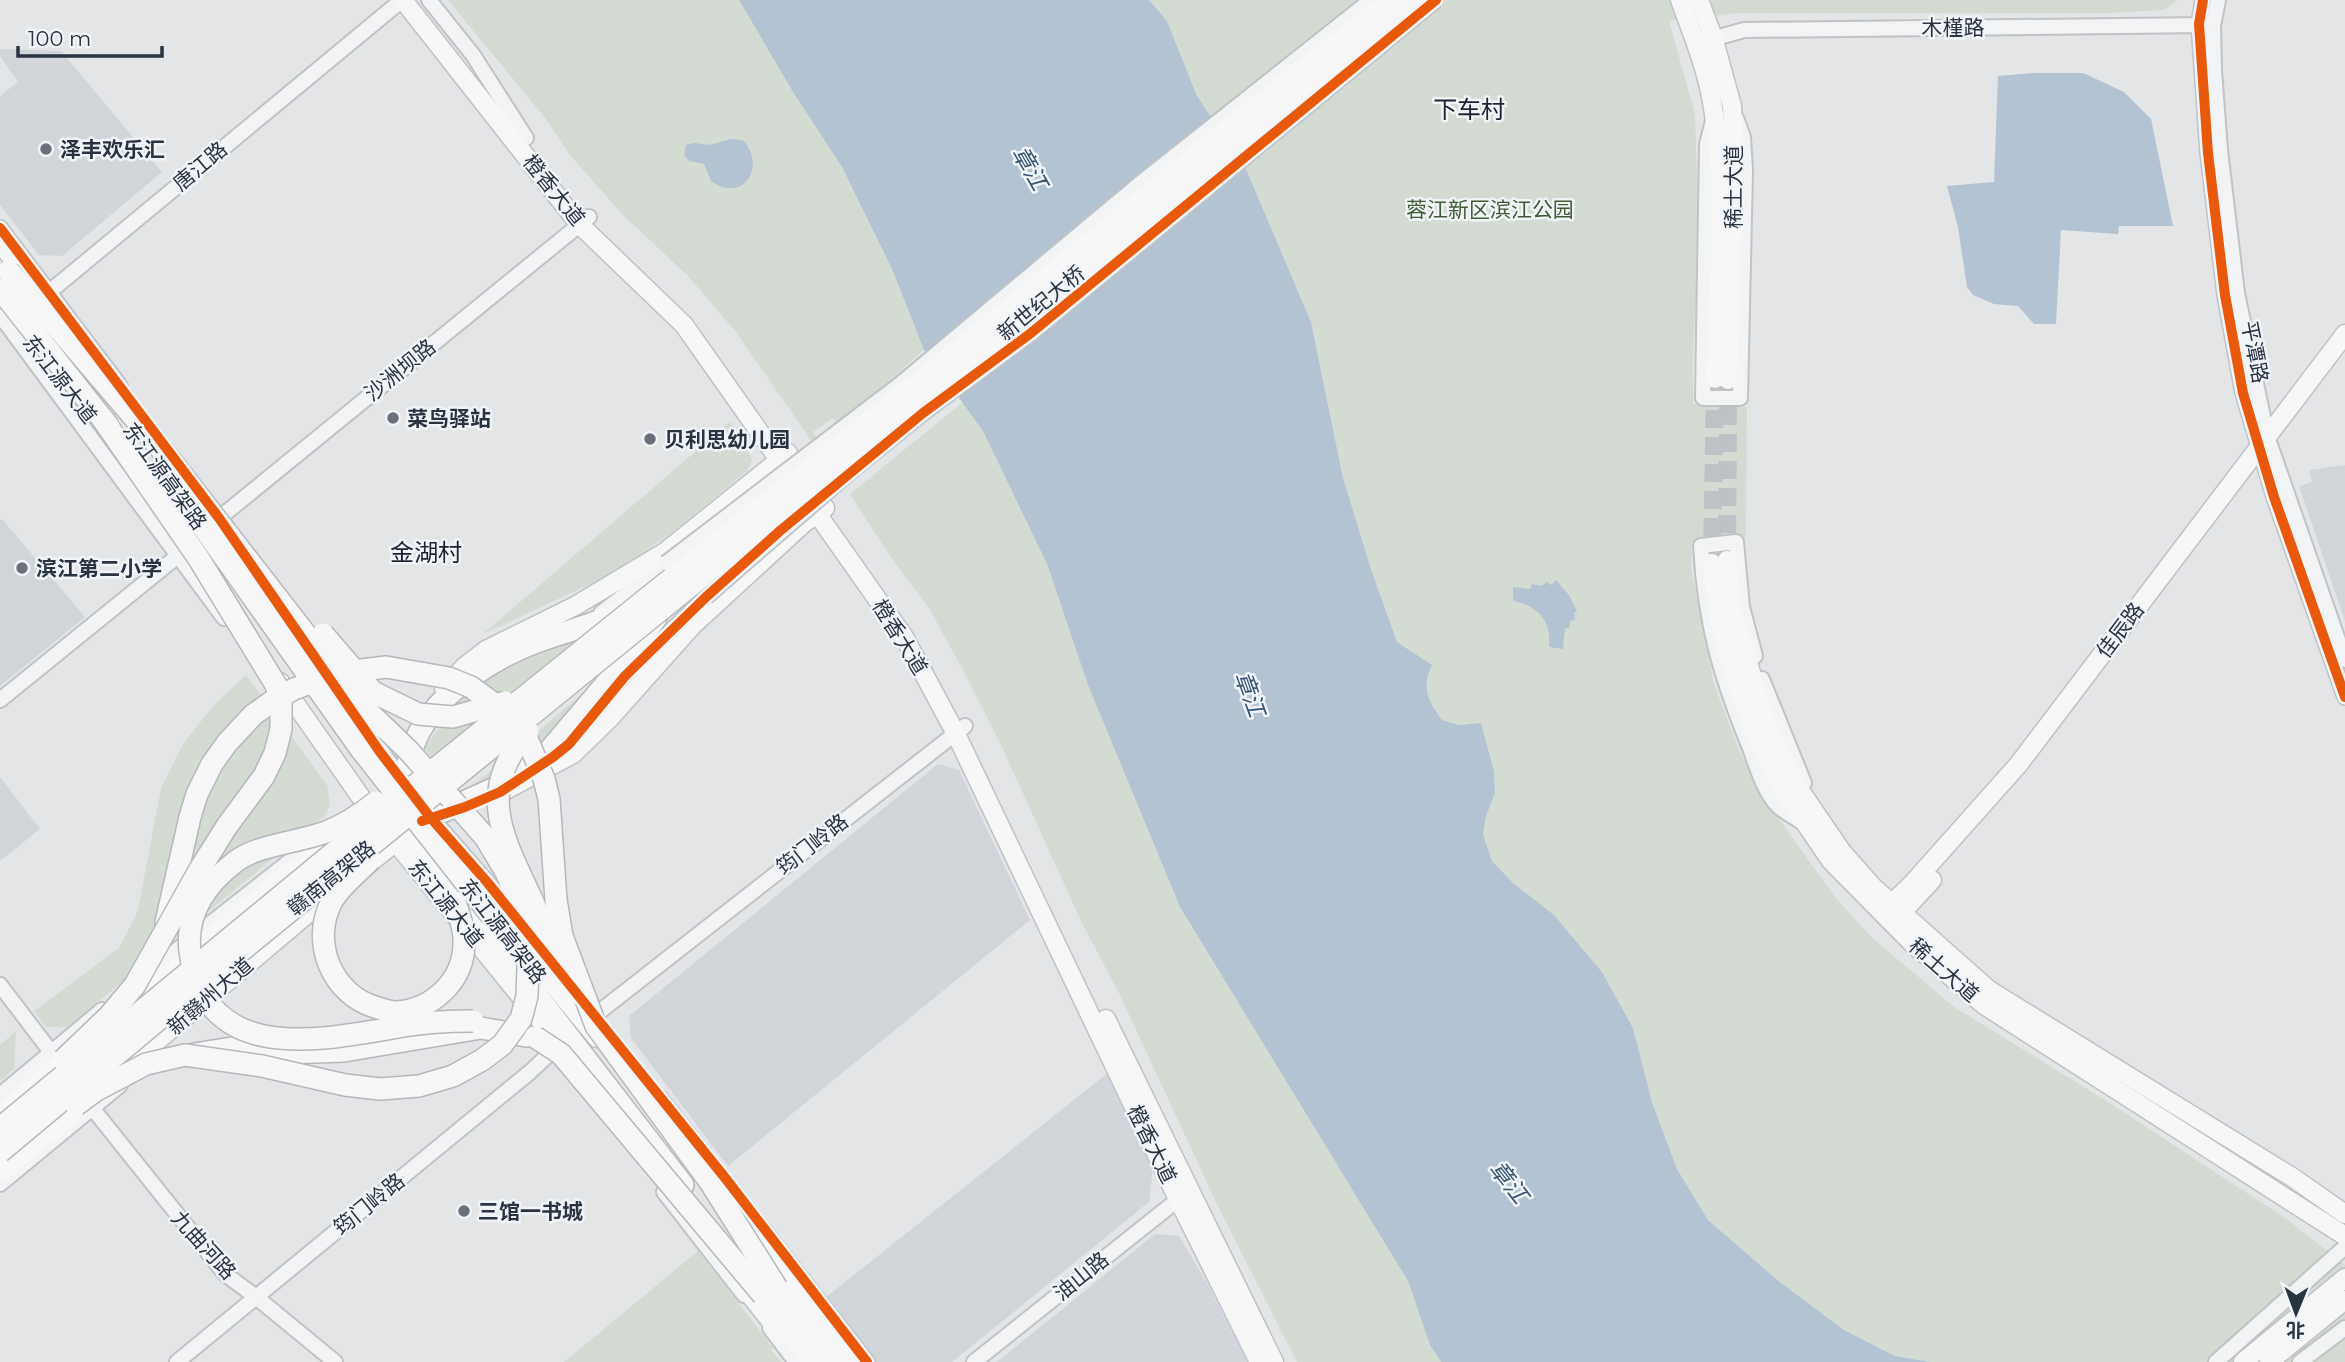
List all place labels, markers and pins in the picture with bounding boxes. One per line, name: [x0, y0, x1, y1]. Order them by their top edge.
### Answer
place label: 泽丰欢乐汇: [60, 137, 165, 162]
marker: 泽丰欢乐汇: [38, 141, 54, 157]
place label: 菜鸟驿站: [407, 406, 491, 431]
marker: 菜鸟驿站: [385, 410, 401, 426]
place label: 贝利思幼儿园: [664, 427, 790, 452]
marker: 贝利思幼儿园: [642, 431, 658, 447]
place label: 滨江第二小学: [36, 556, 162, 581]
marker: 滨江第二小学: [14, 560, 30, 576]
place label: 三馆一书城: [478, 1199, 583, 1224]
marker: 三馆一书城: [456, 1203, 472, 1219]

